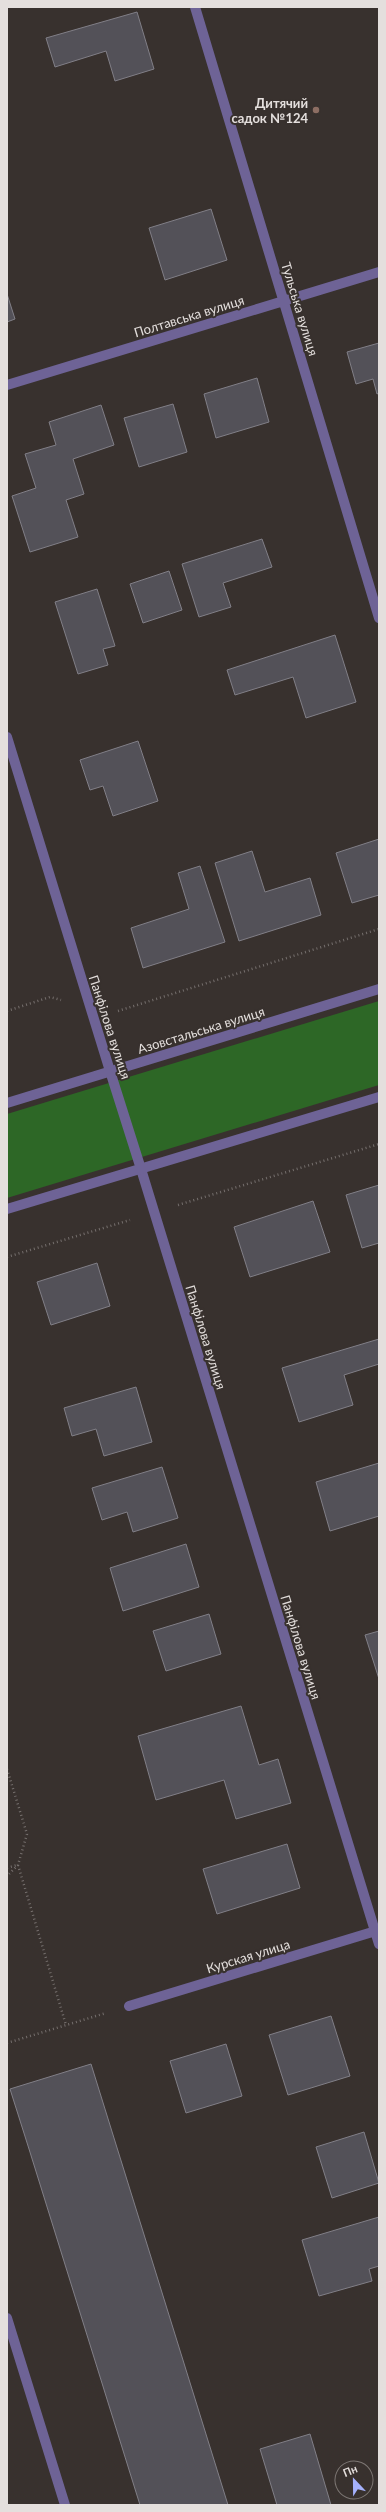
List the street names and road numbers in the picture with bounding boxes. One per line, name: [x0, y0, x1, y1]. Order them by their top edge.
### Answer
street label: Тульська вулиця: [278, 260, 322, 358]
street label: Полтавська вулиця: [132, 292, 246, 340]
street label: Панфілова вулиця: [86, 973, 134, 1081]
street label: Азовстальська вулиця: [135, 1003, 267, 1057]
street label: Панфілова вулиця: [183, 1283, 229, 1391]
street label: Панфілова вулиця: [278, 1593, 324, 1701]
street label: Курская улица: [204, 1936, 292, 1976]

